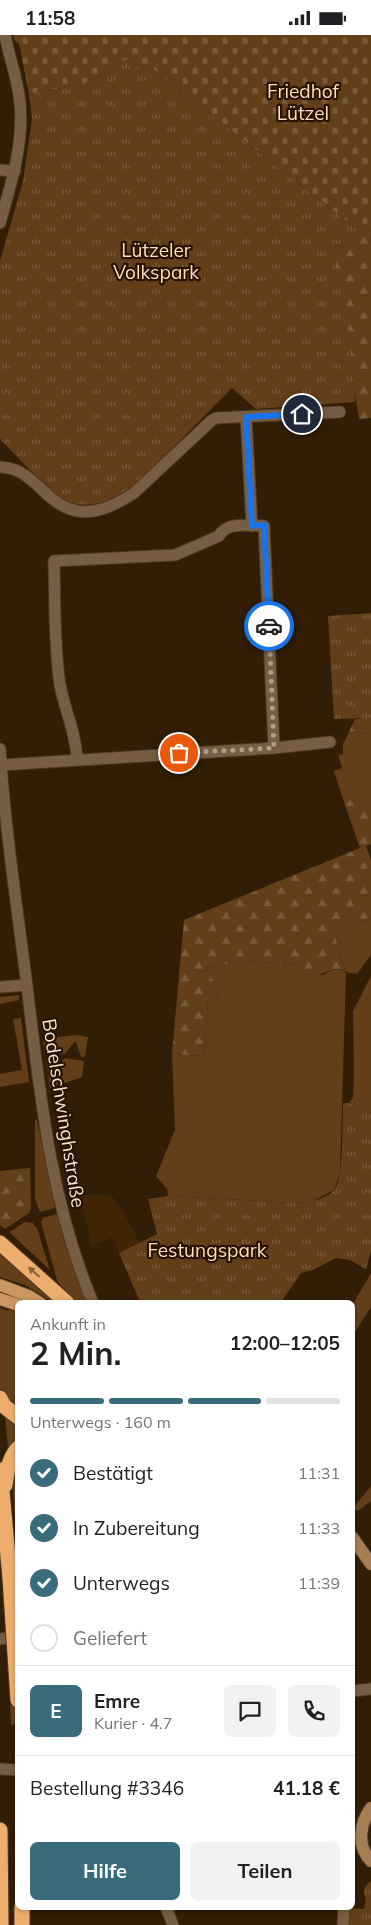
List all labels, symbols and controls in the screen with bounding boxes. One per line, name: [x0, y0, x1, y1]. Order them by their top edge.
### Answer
text: 11:58: [25, 6, 75, 30]
park label: Friedhof Lützel: [267, 79, 340, 125]
park label: Lützeler Volkspark: [113, 238, 199, 284]
pin: [281, 393, 323, 435]
icon: home: [288, 400, 316, 428]
courier: [244, 601, 294, 651]
icon: car: [255, 612, 283, 640]
pin: [158, 732, 200, 774]
icon: bag: [165, 739, 193, 767]
street label: Bodelschwinghstraße: [37, 1017, 91, 1209]
park label: Festungspark: [147, 1238, 267, 1262]
one-way arrow: [27, 1267, 40, 1278]
text: Ankunft in: [30, 1314, 106, 1334]
text: 12:00–12:05: [230, 1331, 340, 1355]
text: 2 Min.: [30, 1333, 121, 1373]
text: Unterwegs · 160 m: [30, 1412, 171, 1432]
icon: check: [30, 1459, 58, 1487]
text: Bestätigt: [73, 1461, 153, 1485]
text: 11:31: [298, 1463, 340, 1483]
icon: check: [30, 1514, 58, 1542]
text: In Zubereitung: [73, 1516, 200, 1540]
text: 11:33: [298, 1518, 340, 1538]
icon: check: [30, 1569, 58, 1597]
text: Unterwegs: [73, 1571, 170, 1595]
text: 11:39: [298, 1573, 340, 1593]
text: Geliefert: [73, 1626, 147, 1650]
button: chat: [224, 1685, 276, 1737]
button: phone: [288, 1685, 340, 1737]
text: Emre: [94, 1689, 140, 1713]
text: E: [50, 1699, 62, 1723]
text: Kurier · 4.7: [94, 1713, 172, 1733]
text: Bestellung #3346: [30, 1776, 184, 1800]
text: 41.18 €: [273, 1776, 340, 1800]
button: Hilfe: [30, 1842, 180, 1900]
button: Teilen: [190, 1842, 340, 1900]

